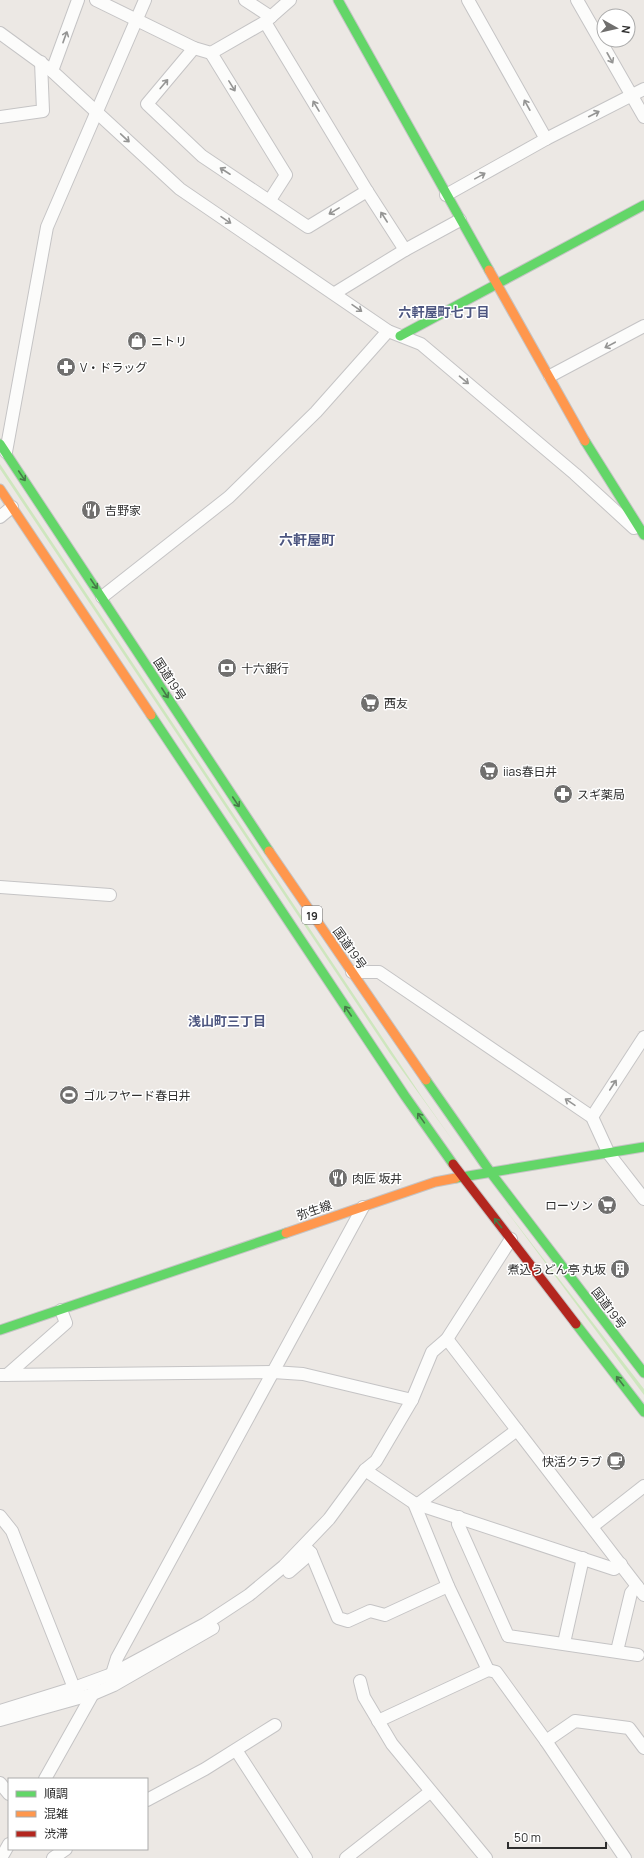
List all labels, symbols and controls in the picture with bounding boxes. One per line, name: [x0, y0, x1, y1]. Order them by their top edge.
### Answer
north arrow: [596, 8, 636, 48]
text: N: [618, 25, 634, 35]
one-way arrow: [61, 32, 69, 44]
one-way arrow: [607, 52, 615, 64]
one-way arrow: [160, 78, 169, 89]
one-way arrow: [228, 80, 236, 92]
one-way arrow: [522, 99, 530, 111]
one-way arrow: [312, 101, 320, 112]
one-way arrow: [588, 110, 600, 118]
one-way arrow: [120, 133, 130, 143]
one-way arrow: [220, 167, 231, 175]
one-way arrow: [473, 172, 485, 180]
one-way arrow: [328, 208, 340, 216]
one-way arrow: [380, 212, 388, 223]
one-way arrow: [220, 216, 231, 224]
district label: 六軒屋町七丁目: [398, 303, 490, 321]
one-way arrow: [351, 304, 362, 312]
shop icon: ニトリ: [126, 330, 148, 352]
place label: ニトリ: [151, 333, 187, 350]
one-way arrow: [604, 341, 616, 349]
pharmacy icon: V・ドラッグ: [55, 356, 77, 378]
place label: V・ドラッグ: [80, 359, 147, 376]
one-way arrow: [459, 376, 469, 385]
one-way arrow: [18, 470, 26, 482]
restaurant icon: 吉野家: [80, 499, 102, 521]
place label: 吉野家: [105, 502, 141, 519]
district label: 六軒屋町: [279, 530, 335, 549]
one-way arrow: [89, 579, 98, 590]
street label: 国道19号: [150, 654, 190, 704]
bank icon: 十六銀行: [216, 657, 238, 679]
place label: 十六銀行: [241, 660, 289, 677]
one-way arrow: [161, 687, 169, 698]
supermarket icon: 西友: [359, 692, 381, 714]
place label: 西友: [384, 695, 408, 712]
supermarket icon: iias春日井: [478, 760, 500, 782]
place label: iias春日井: [503, 763, 558, 780]
pharmacy icon: スギ薬局: [552, 783, 574, 805]
place label: スギ薬局: [577, 786, 625, 803]
one-way arrow: [232, 796, 240, 807]
road number: 19: [302, 906, 322, 924]
street label: 国道19号: [329, 923, 371, 973]
one-way arrow: [344, 1006, 352, 1017]
district label: 浅山町三丁目: [188, 1012, 266, 1030]
one-way arrow: [609, 1080, 617, 1091]
sports icon: ゴルフヤード春日井: [58, 1084, 80, 1106]
place label: ゴルフヤード春日井: [83, 1087, 191, 1104]
one-way arrow: [565, 1098, 576, 1106]
one-way arrow: [417, 1113, 425, 1124]
restaurant icon: 肉匠 坂井: [327, 1167, 349, 1189]
place label: 肉匠 坂井: [352, 1170, 402, 1187]
supermarket icon: ローソン: [596, 1194, 618, 1216]
street label: 弥生線: [294, 1196, 334, 1224]
place label: ローソン: [545, 1197, 593, 1214]
one-way arrow: [494, 1217, 503, 1228]
building icon: 煮込うどん亭 丸坂: [609, 1258, 631, 1280]
place label: 煮込うどん亭 丸坂: [508, 1261, 606, 1278]
street label: 国道19号: [588, 1284, 630, 1332]
one-way arrow: [616, 1376, 625, 1387]
cafe icon: 快活クラブ: [605, 1450, 627, 1472]
place label: 快活クラブ: [542, 1453, 602, 1470]
legend: [8, 1778, 148, 1850]
text: 順調: [44, 1785, 68, 1802]
text: 混雑: [44, 1805, 68, 1822]
scale bar: [508, 1824, 606, 1850]
text: 渋滞: [44, 1825, 68, 1842]
text: 50 m: [514, 1829, 541, 1846]

